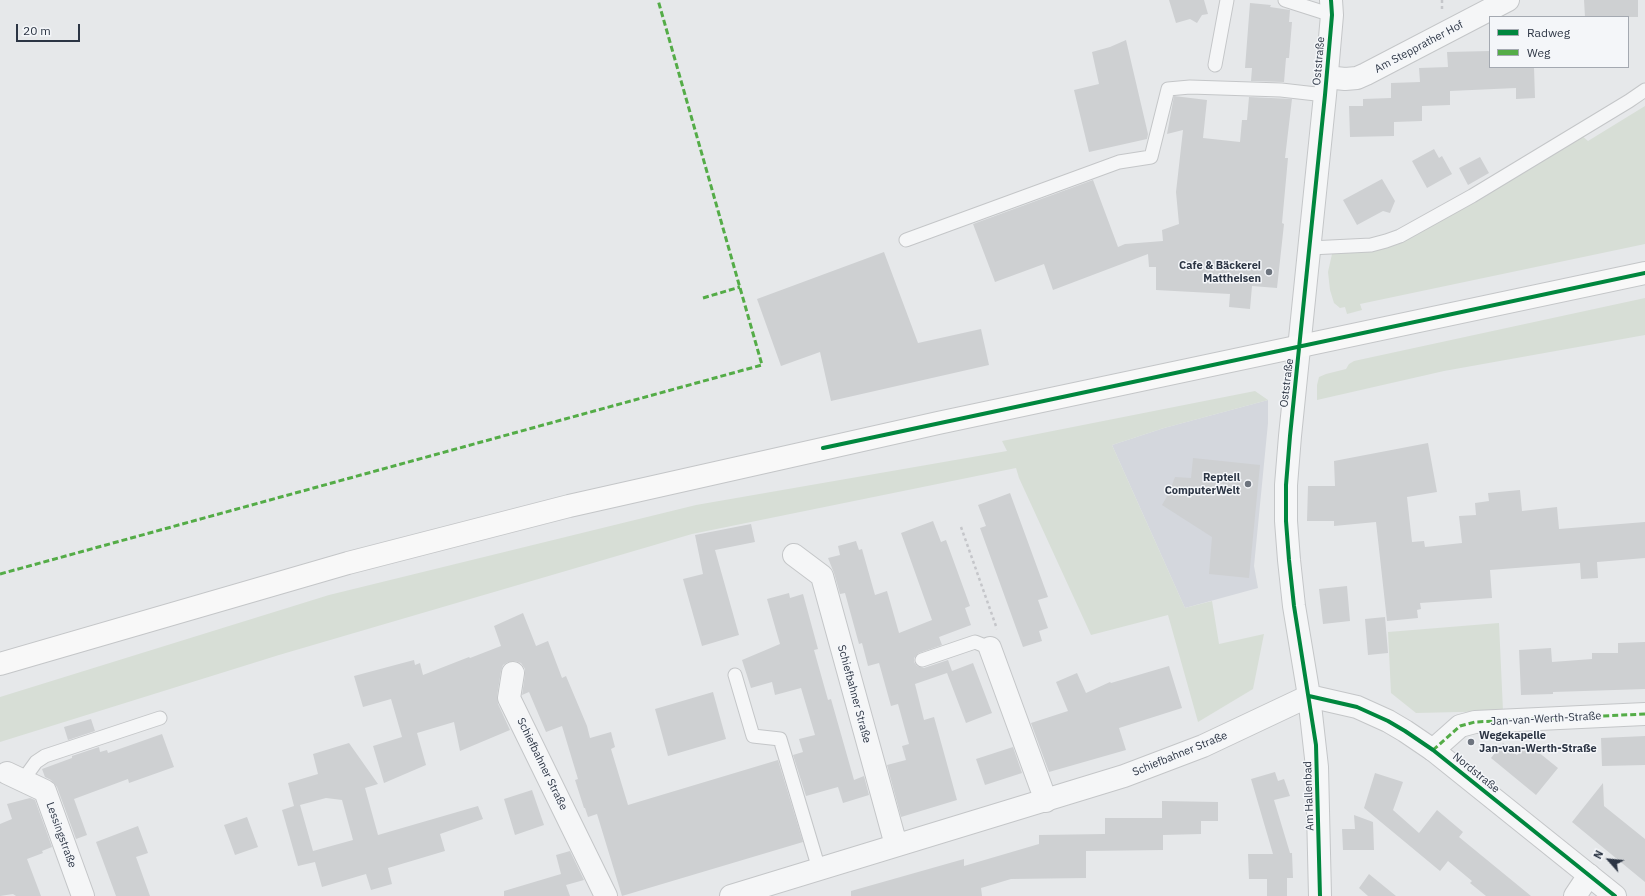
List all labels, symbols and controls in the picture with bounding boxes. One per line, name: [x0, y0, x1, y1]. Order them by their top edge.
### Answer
scale bar: [18, 16, 82, 42]
legend: [1489, 16, 1629, 68]
street label: Am Stepprather Hof: [1372, 18, 1466, 76]
text: 20 m: [23, 23, 51, 38]
text: Radweg: [1527, 25, 1570, 40]
street label: Oststraße: [1310, 36, 1328, 86]
text: Weg: [1527, 45, 1550, 60]
place label: Cafe & Bäckerei Mattheisen: [1179, 259, 1261, 285]
marker: Cafe & Bäckerei Mattheisen: [1264, 267, 1274, 277]
street label: Oststraße: [1277, 358, 1297, 408]
place label: Repteil ComputerWelt: [1165, 471, 1240, 497]
marker: Repteil ComputerWelt: [1243, 479, 1253, 489]
street label: Schiefbahner Straße: [835, 643, 873, 745]
street label: Jan-van-Werth-Straße: [1490, 710, 1602, 728]
street label: Schiefbahner Straße: [514, 716, 570, 812]
street label: Schiefbahner Straße: [1131, 729, 1229, 779]
place label: Wegekapelle Jan-van-Werth-Straße: [1479, 729, 1597, 755]
marker: Wegekapelle Jan-van-Werth-Straße: [1466, 737, 1476, 747]
street label: Nordstraße: [1450, 750, 1502, 796]
street label: Am Hallenbad: [1301, 761, 1317, 831]
street label: Lessingstraße: [43, 800, 79, 870]
north arrow: [1589, 840, 1629, 880]
text: N: [1590, 848, 1606, 861]

